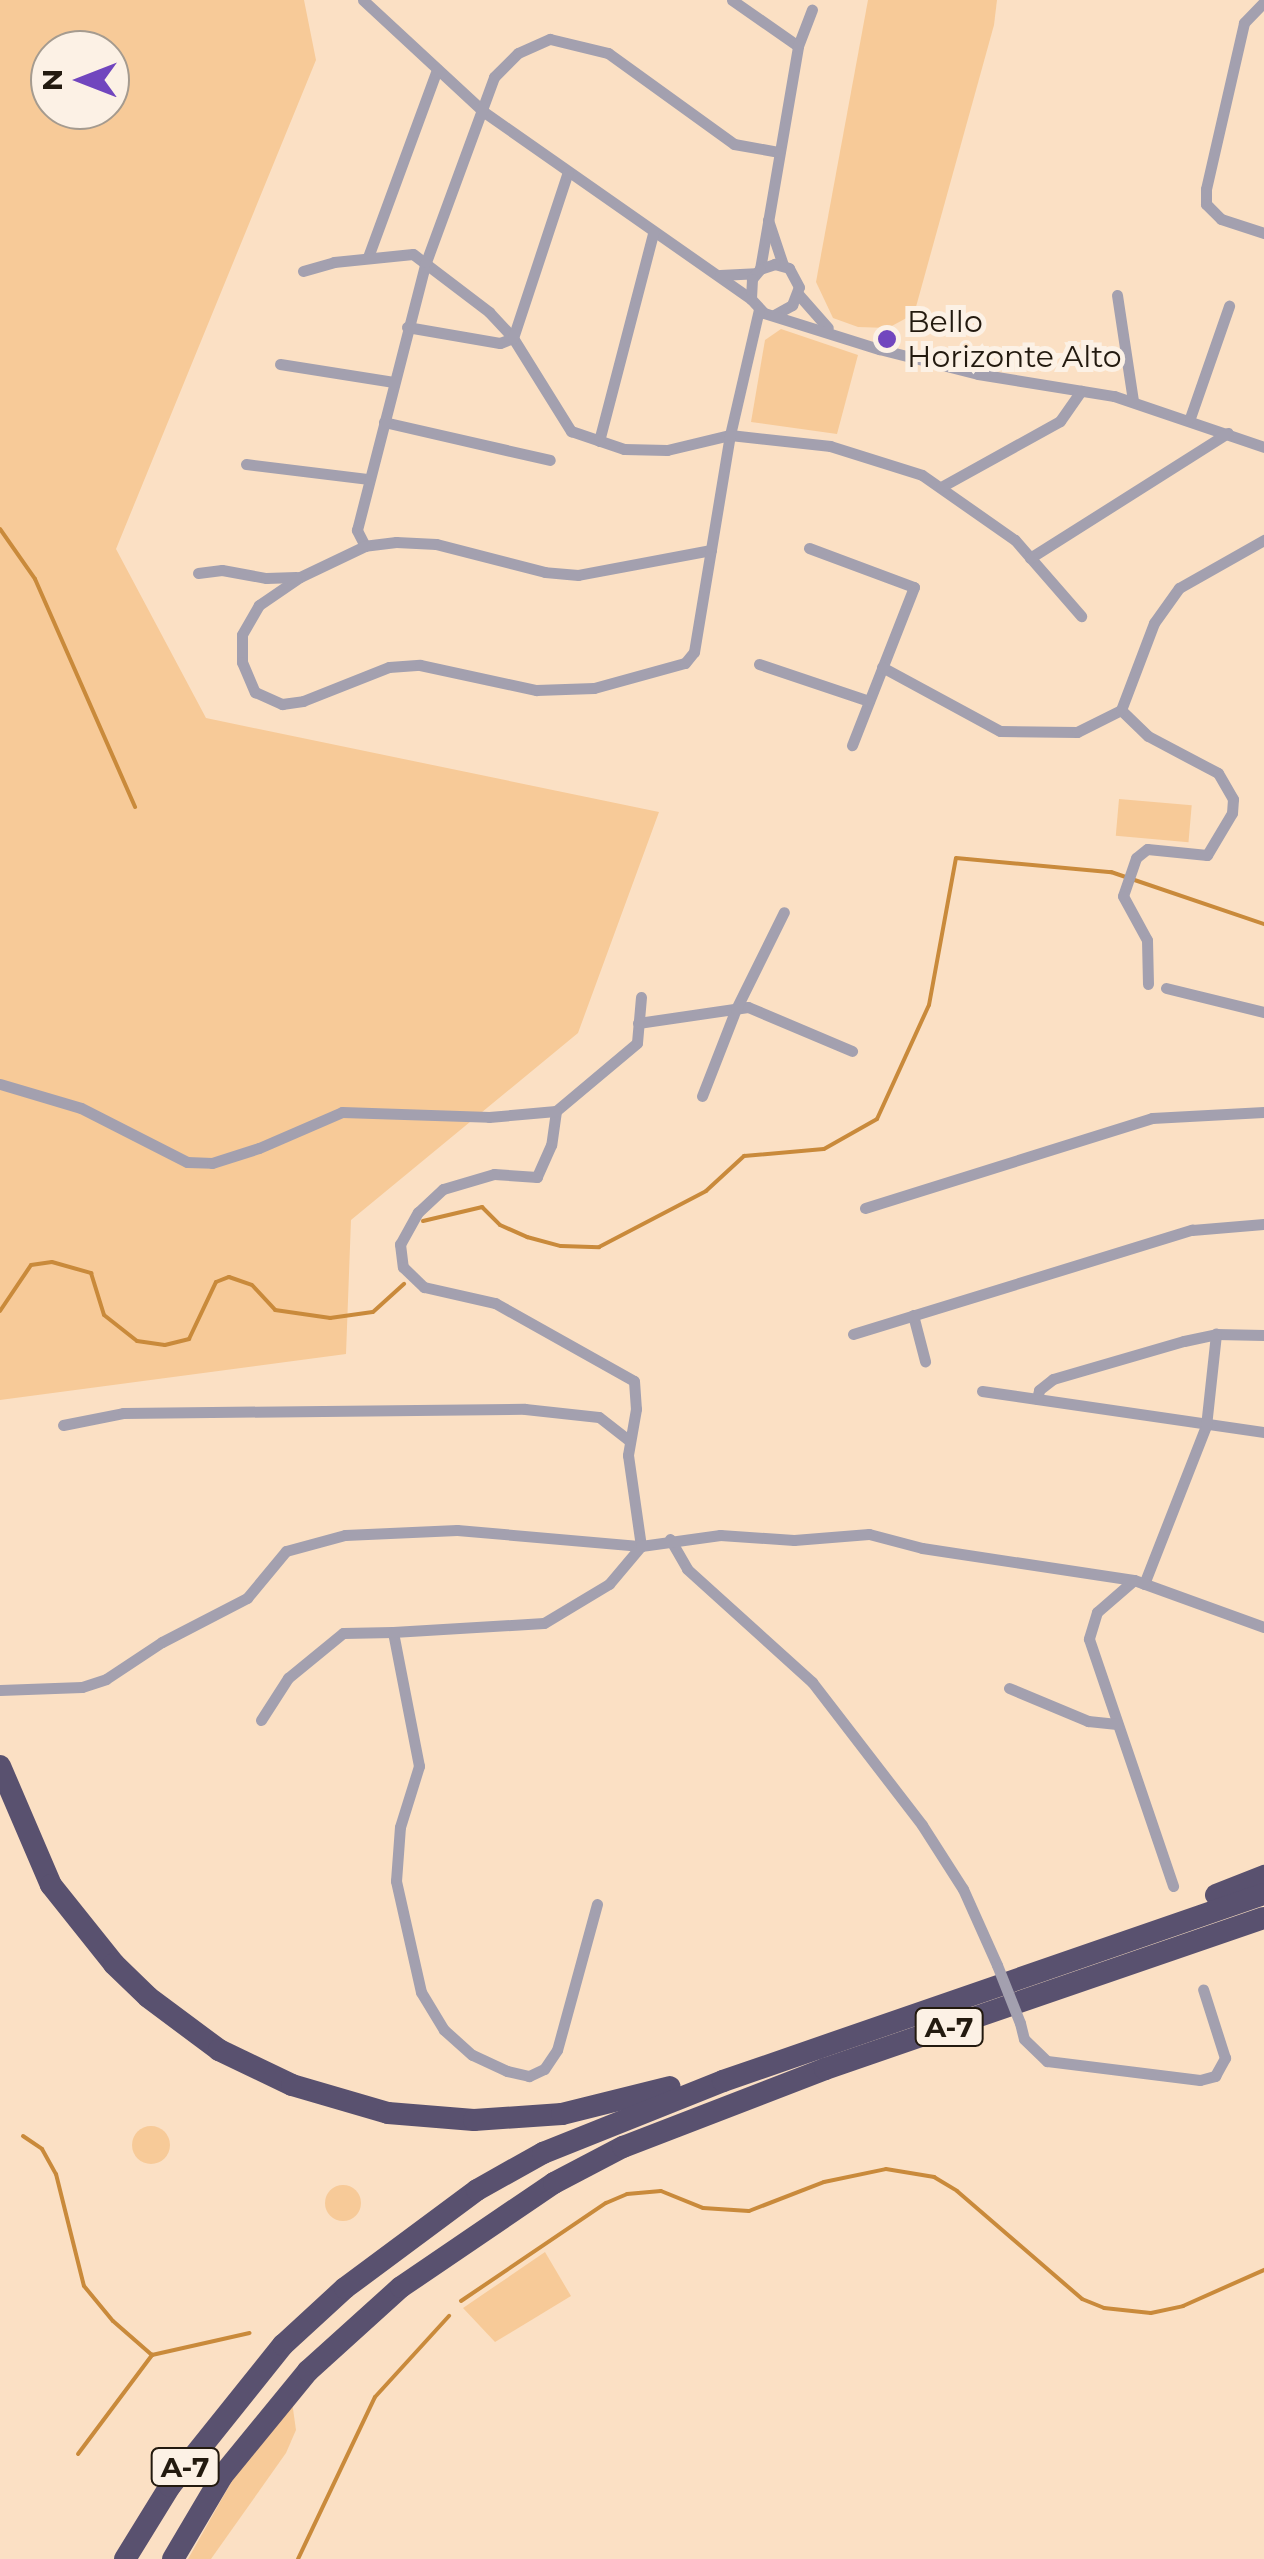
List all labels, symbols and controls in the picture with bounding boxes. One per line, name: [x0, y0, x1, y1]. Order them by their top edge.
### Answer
north arrow: [30, 30, 130, 130]
text: N: [35, 69, 69, 91]
place label: Bello Horizonte Alto: [907, 304, 1122, 374]
marker: Bello Horizonte Alto: [876, 328, 898, 350]
road number: A-7: [914, 2004, 984, 2050]
road number: A-7: [150, 2444, 220, 2490]

